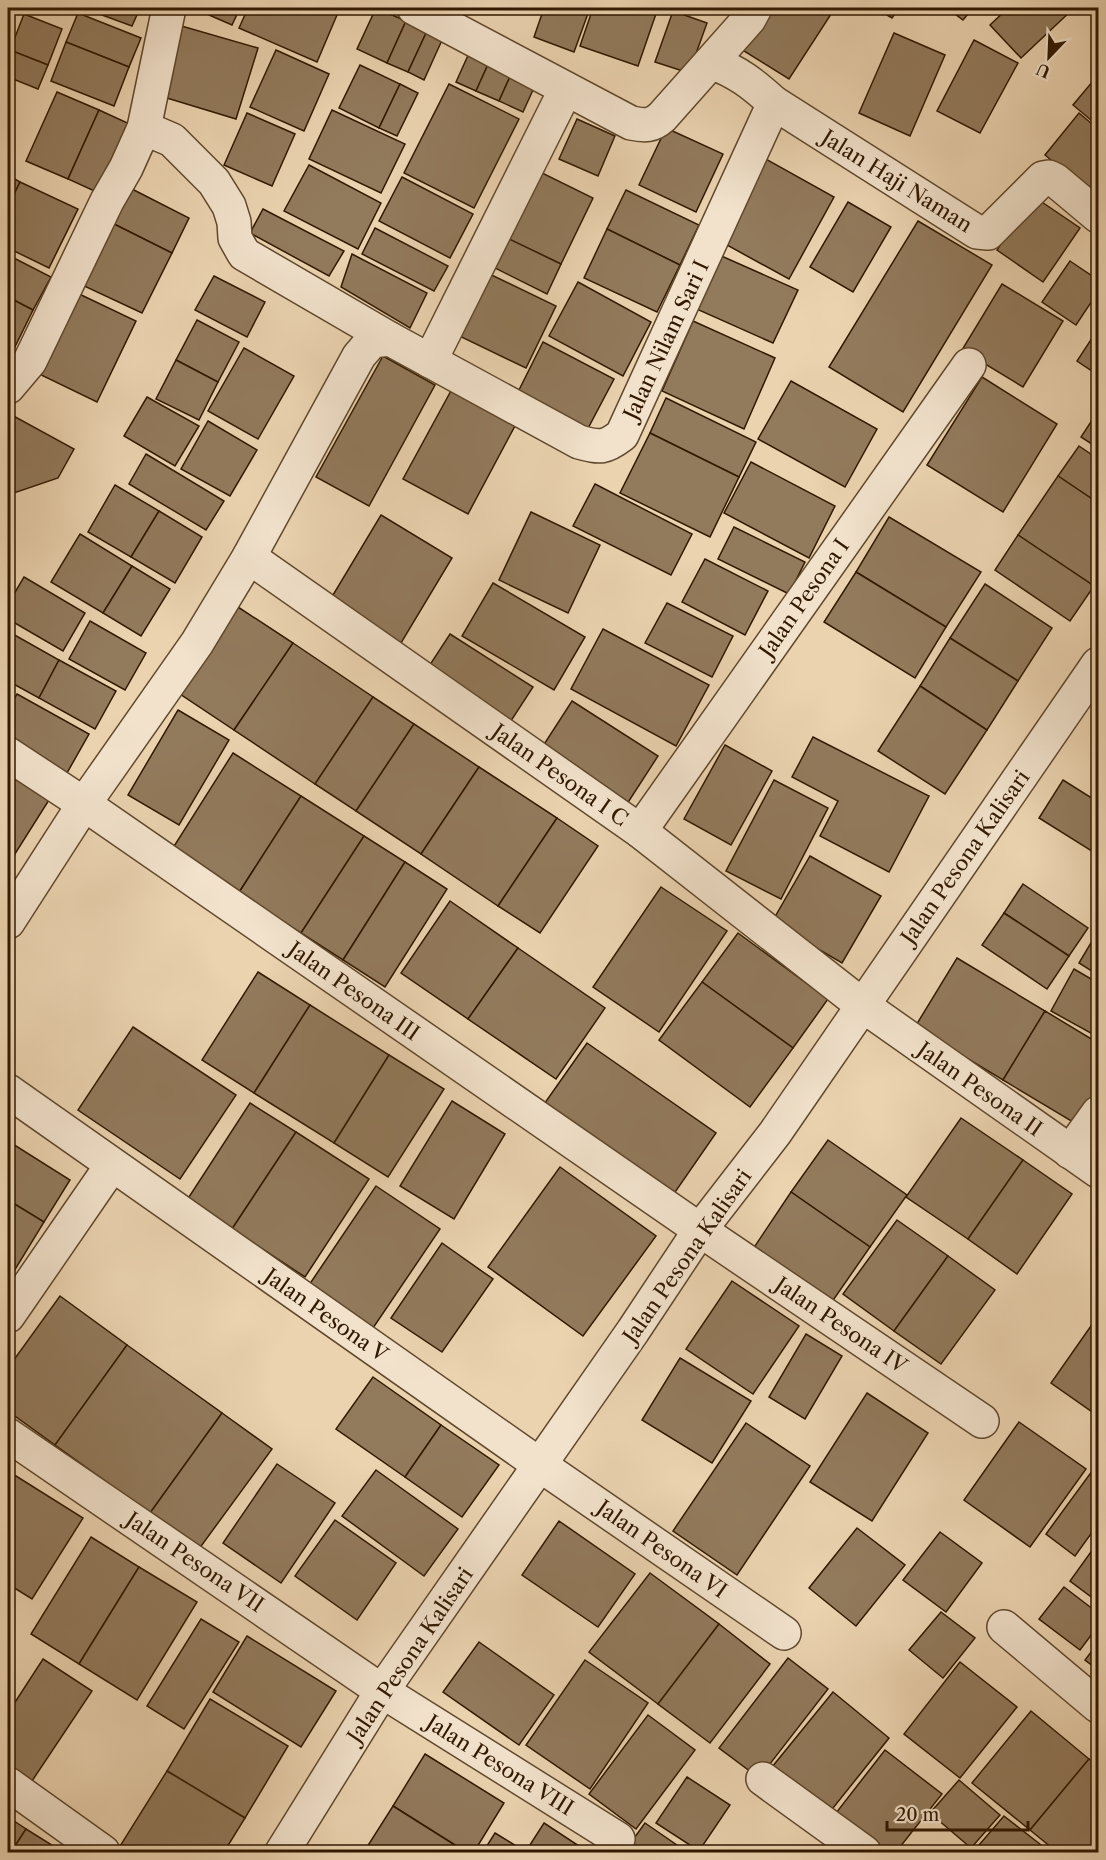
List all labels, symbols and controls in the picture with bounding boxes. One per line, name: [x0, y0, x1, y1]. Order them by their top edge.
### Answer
north arrow: [1019, 27, 1079, 87]
text: U: [1033, 59, 1053, 83]
street label: Jalan Haji Naman: [815, 123, 977, 237]
street label: Jalan Nilam Sari I: [617, 256, 714, 426]
street label: Jalan Pesona I: [752, 534, 854, 665]
street label: Jalan Pesona I C: [485, 717, 633, 831]
street label: Jalan Pesona Kalisari: [894, 765, 1034, 951]
street label: Jalan Pesona III: [281, 935, 425, 1046]
street label: Jalan Pesona II: [910, 1035, 1047, 1141]
street label: Jalan Pesona Kalisari: [616, 1164, 756, 1350]
street label: Jalan Pesona V: [257, 1261, 393, 1367]
street label: Jalan Pesona IV: [768, 1270, 913, 1379]
street label: Jalan Pesona VI: [590, 1493, 732, 1603]
street label: Jalan Pesona VII: [119, 1505, 269, 1617]
street label: Jalan Pesona Kalisari: [340, 1562, 478, 1750]
street label: Jalan Pesona VIII: [419, 1708, 578, 1820]
scale bar: [887, 1794, 1028, 1832]
text: 20 m: [896, 1804, 940, 1826]

